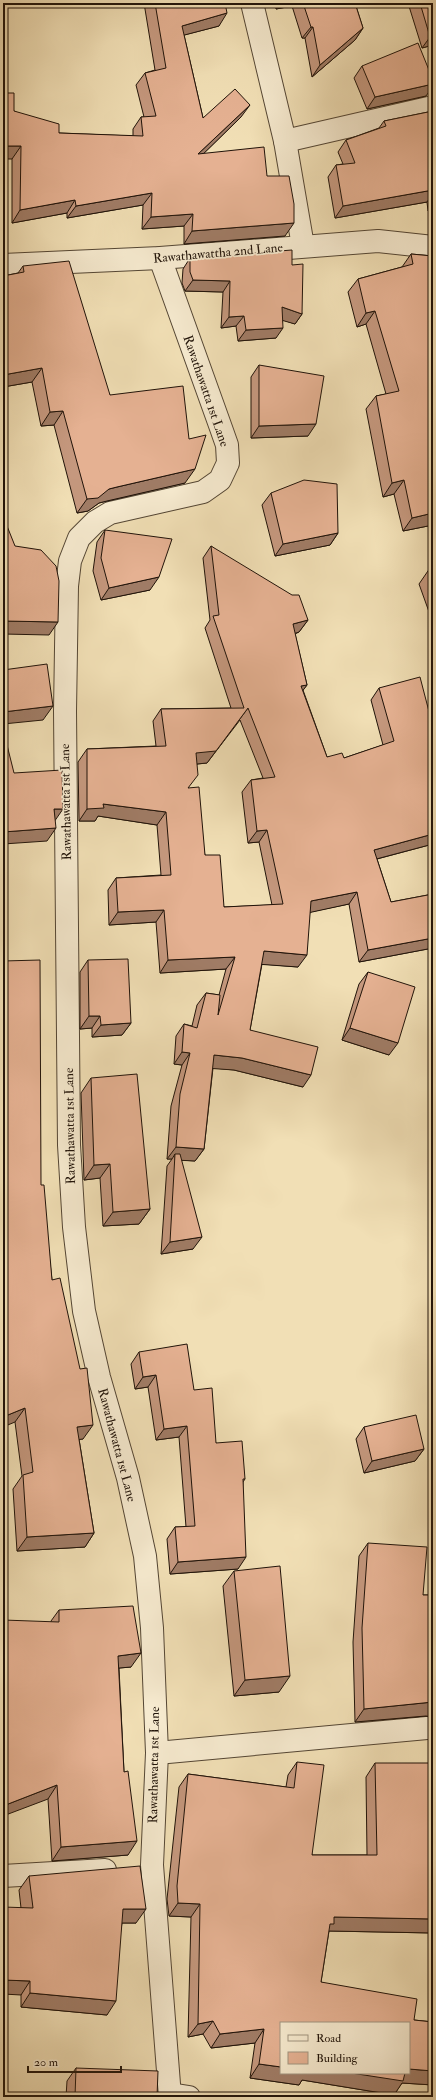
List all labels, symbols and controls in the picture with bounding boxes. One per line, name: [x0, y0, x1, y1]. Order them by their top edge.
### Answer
street label: Rawathawattha 2nd Lane: [153, 239, 284, 267]
street label: Rawathawatta 1st Lane: [179, 333, 233, 449]
street label: Rawathawatta 1st Lane: [57, 743, 75, 861]
street label: Rawathawatta 1st Lane: [61, 1067, 79, 1185]
street label: Rawathawatta 1st Lane: [94, 1386, 140, 1504]
street label: Rawathawatta 1st Lane: [145, 1706, 163, 1824]
legend: [280, 2022, 410, 2074]
text: Road: [316, 2031, 341, 2046]
scale bar: [28, 2048, 121, 2074]
text: Building: [316, 2051, 359, 2066]
text: 20 m: [34, 2055, 59, 2070]

